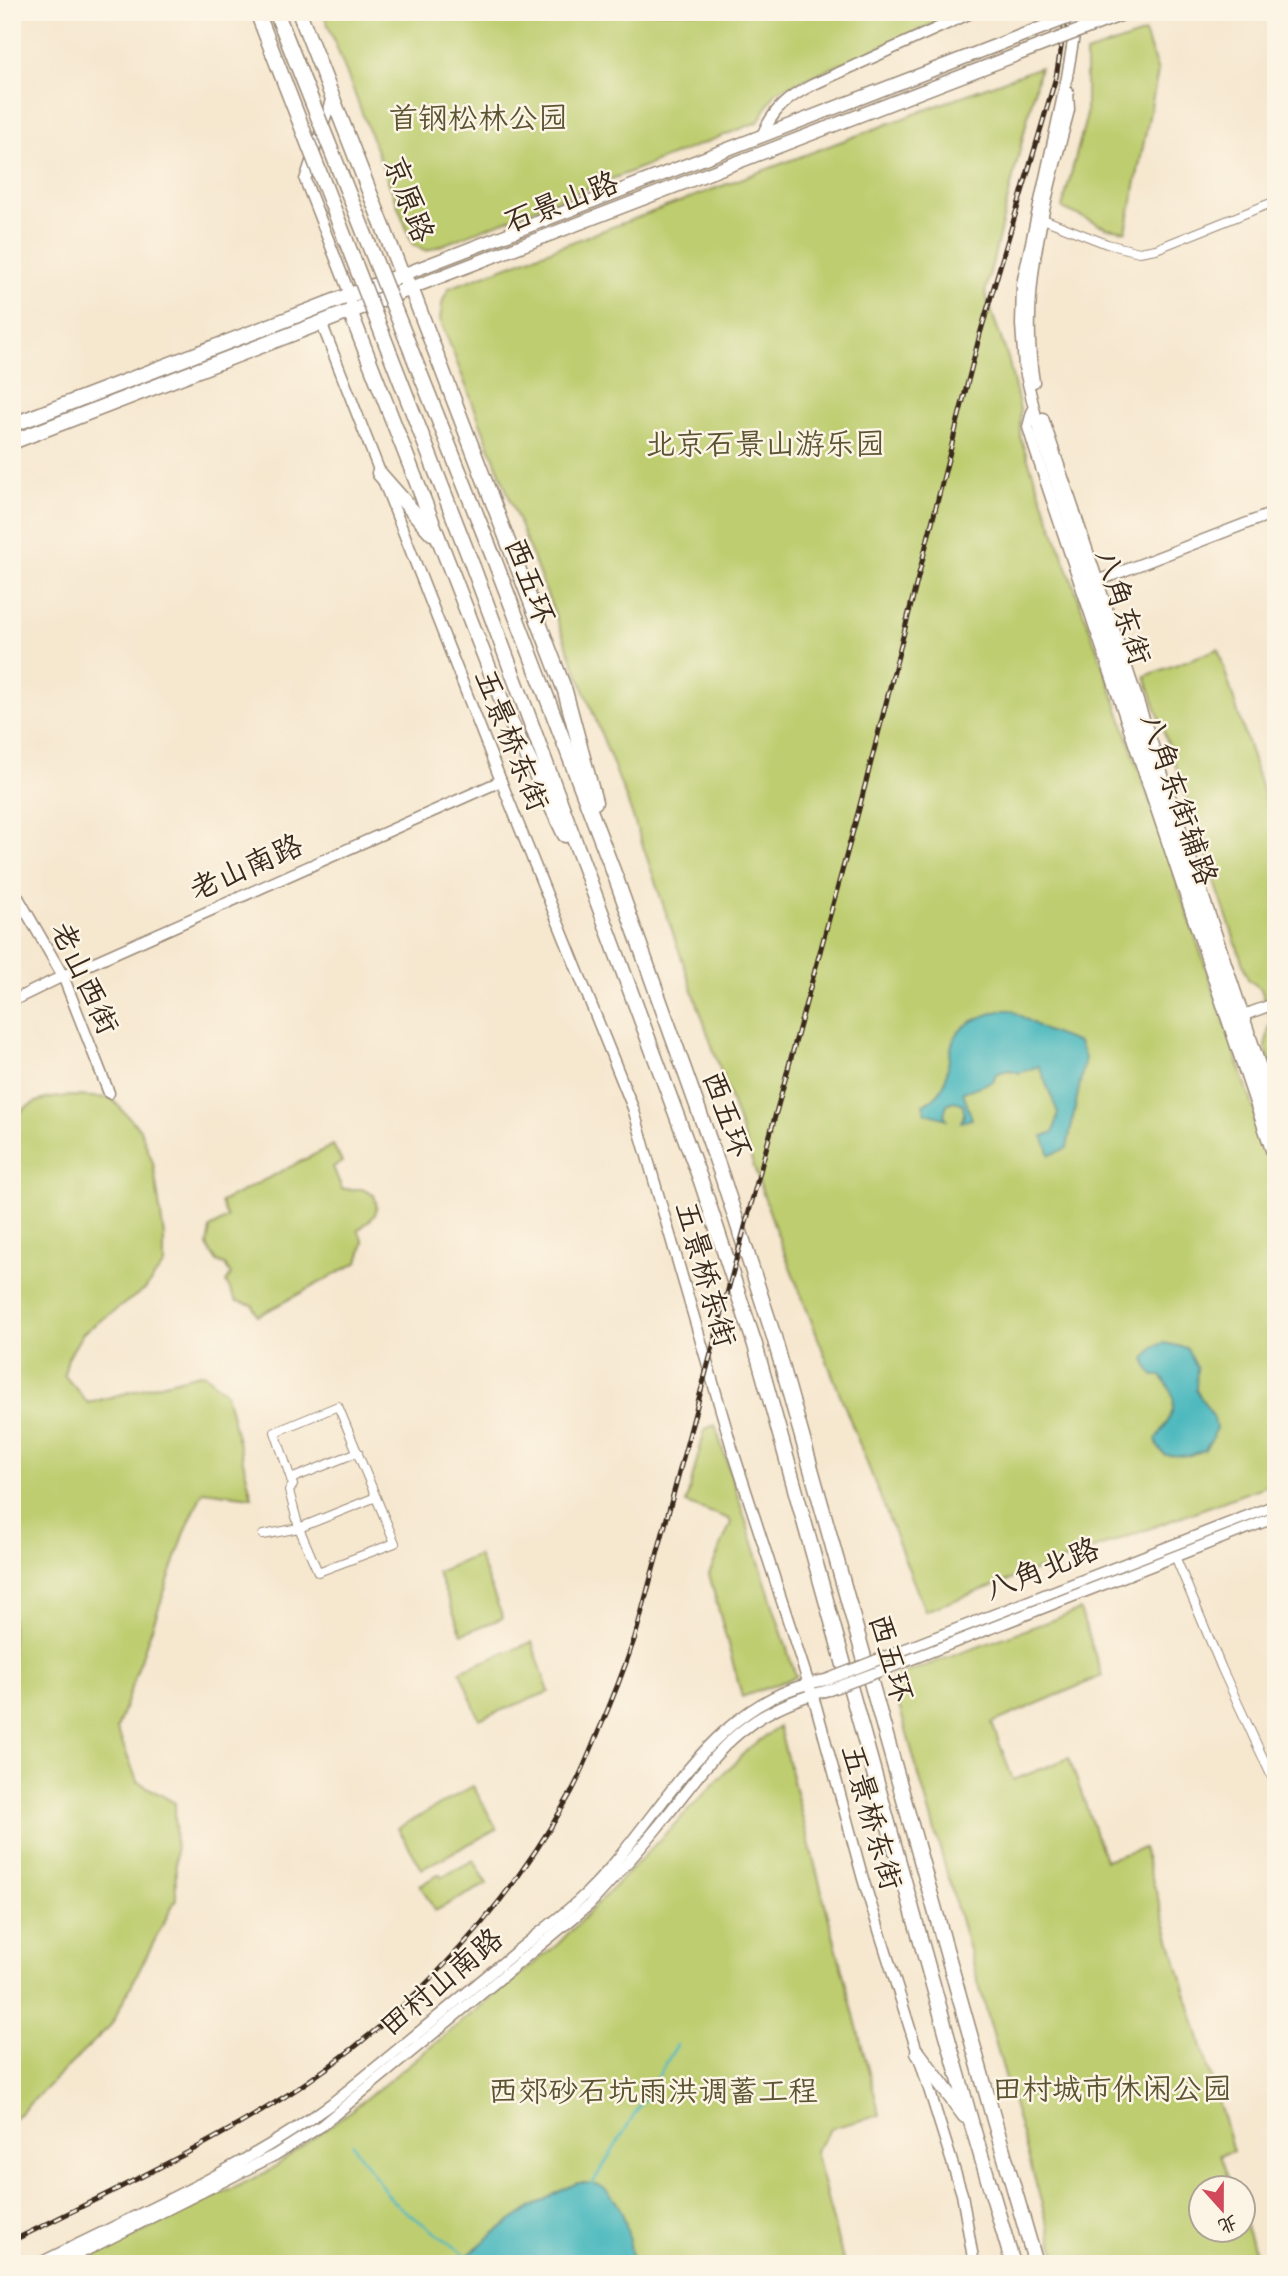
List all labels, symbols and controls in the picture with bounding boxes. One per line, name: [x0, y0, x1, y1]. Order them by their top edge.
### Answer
park label: 首钢松林公园: [388, 99, 568, 143]
street label: 京原路: [370, 150, 443, 250]
street label: 石景山路: [498, 163, 626, 247]
park label: 北京石景山游乐园: [645, 425, 885, 469]
street label: 西五环: [491, 532, 564, 632]
street label: 八角东街: [1081, 544, 1160, 672]
street label: 五景桥东街: [461, 663, 558, 819]
street label: 八角东街辅路: [1126, 708, 1226, 892]
street label: 老山南路: [183, 825, 311, 914]
street label: 老山西街: [37, 916, 128, 1043]
street label: 西五环: [688, 1065, 760, 1165]
street label: 五景桥东街: [661, 1197, 745, 1353]
street label: 八角北路: [979, 1529, 1107, 1615]
street label: 西五环: [855, 1610, 922, 1708]
street label: 五景桥东街: [827, 1740, 911, 1896]
street label: 田村山南路: [371, 1919, 515, 2049]
park label: 田村城市休闲公园: [992, 2070, 1232, 2114]
park label: 西郊砂石坑雨洪调蓄工程: [488, 2072, 818, 2116]
north arrow: [1186, 2174, 1256, 2244]
text: 北: [1213, 2207, 1241, 2239]

